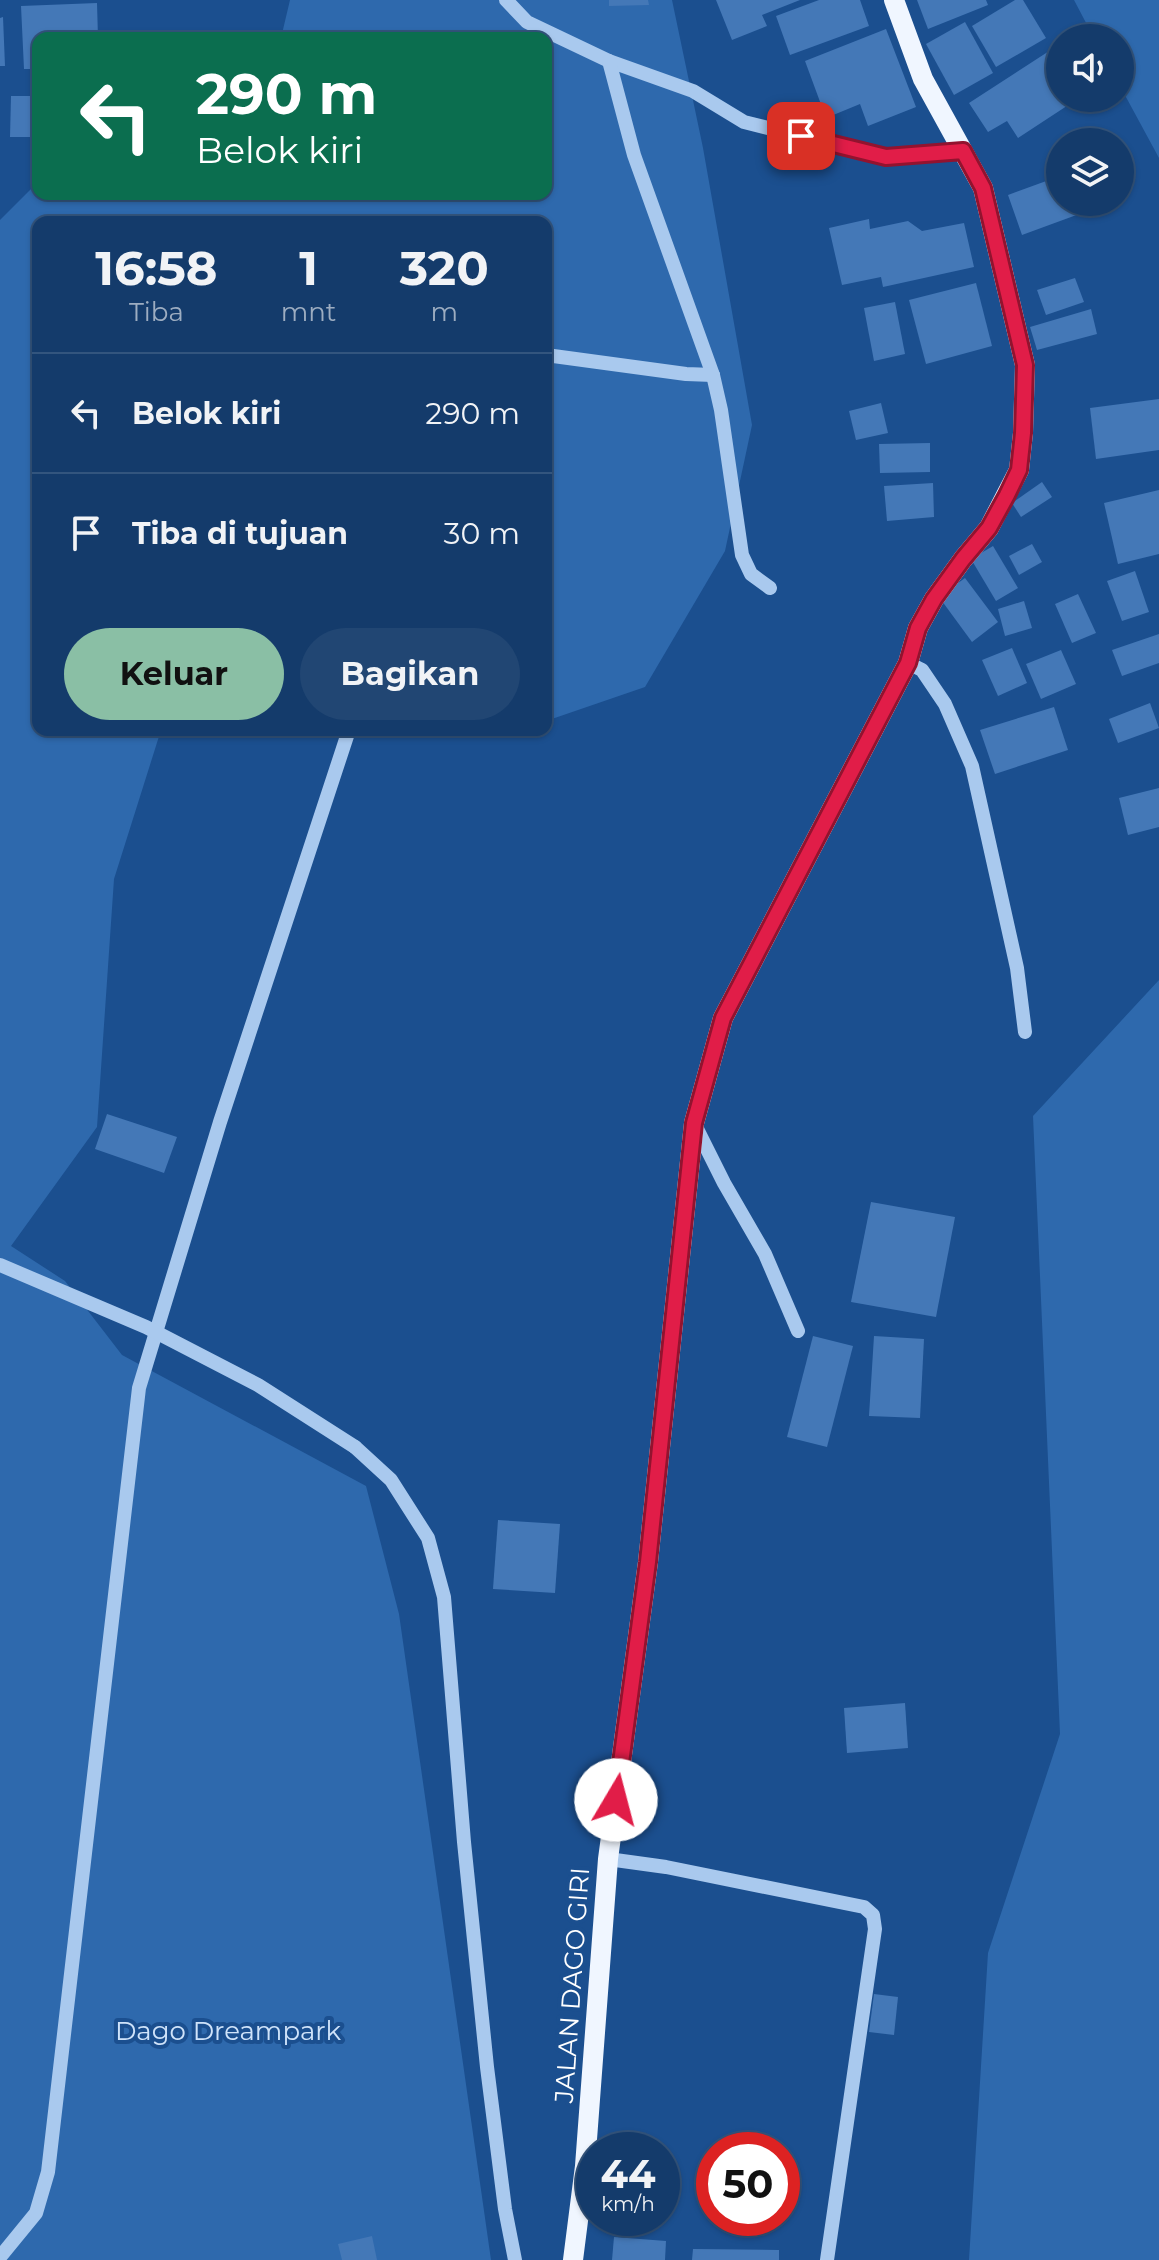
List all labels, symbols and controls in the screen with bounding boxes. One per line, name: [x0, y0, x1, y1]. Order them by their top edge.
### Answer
map controls: [1046, 24, 1134, 216]
button: sound: [1046, 24, 1134, 112]
text: 290 m: [196, 60, 377, 128]
icon: left: [64, 64, 168, 168]
pin: [767, 102, 835, 170]
icon: arrive: [779, 114, 823, 158]
text: Belok kiri: [196, 128, 363, 172]
button: layers: [1046, 128, 1134, 216]
text: 16:58: [95, 239, 217, 297]
text: 1: [299, 239, 318, 297]
text: 320: [400, 239, 489, 297]
text: Tiba: [129, 296, 184, 328]
text: mnt: [281, 296, 336, 328]
text: m: [430, 296, 458, 328]
icon: left: [64, 391, 108, 435]
text: Belok kiri: [132, 395, 281, 432]
text: 290 m: [425, 395, 520, 432]
icon: arrive: [64, 511, 108, 555]
text: Tiba di tujuan: [132, 515, 348, 552]
text: 30 m: [444, 515, 520, 552]
button: Keluar: [64, 628, 284, 720]
button: Bagikan: [300, 628, 520, 720]
position arrow: [574, 1758, 658, 1842]
street label: JALAN DAGO GIRI: [548, 1866, 596, 2105]
park label: Dago Dreampark: [115, 2015, 342, 2047]
speed limit sign: 50: [696, 2132, 800, 2236]
text: 44: [600, 2149, 656, 2198]
text: km/h: [601, 2192, 655, 2216]

